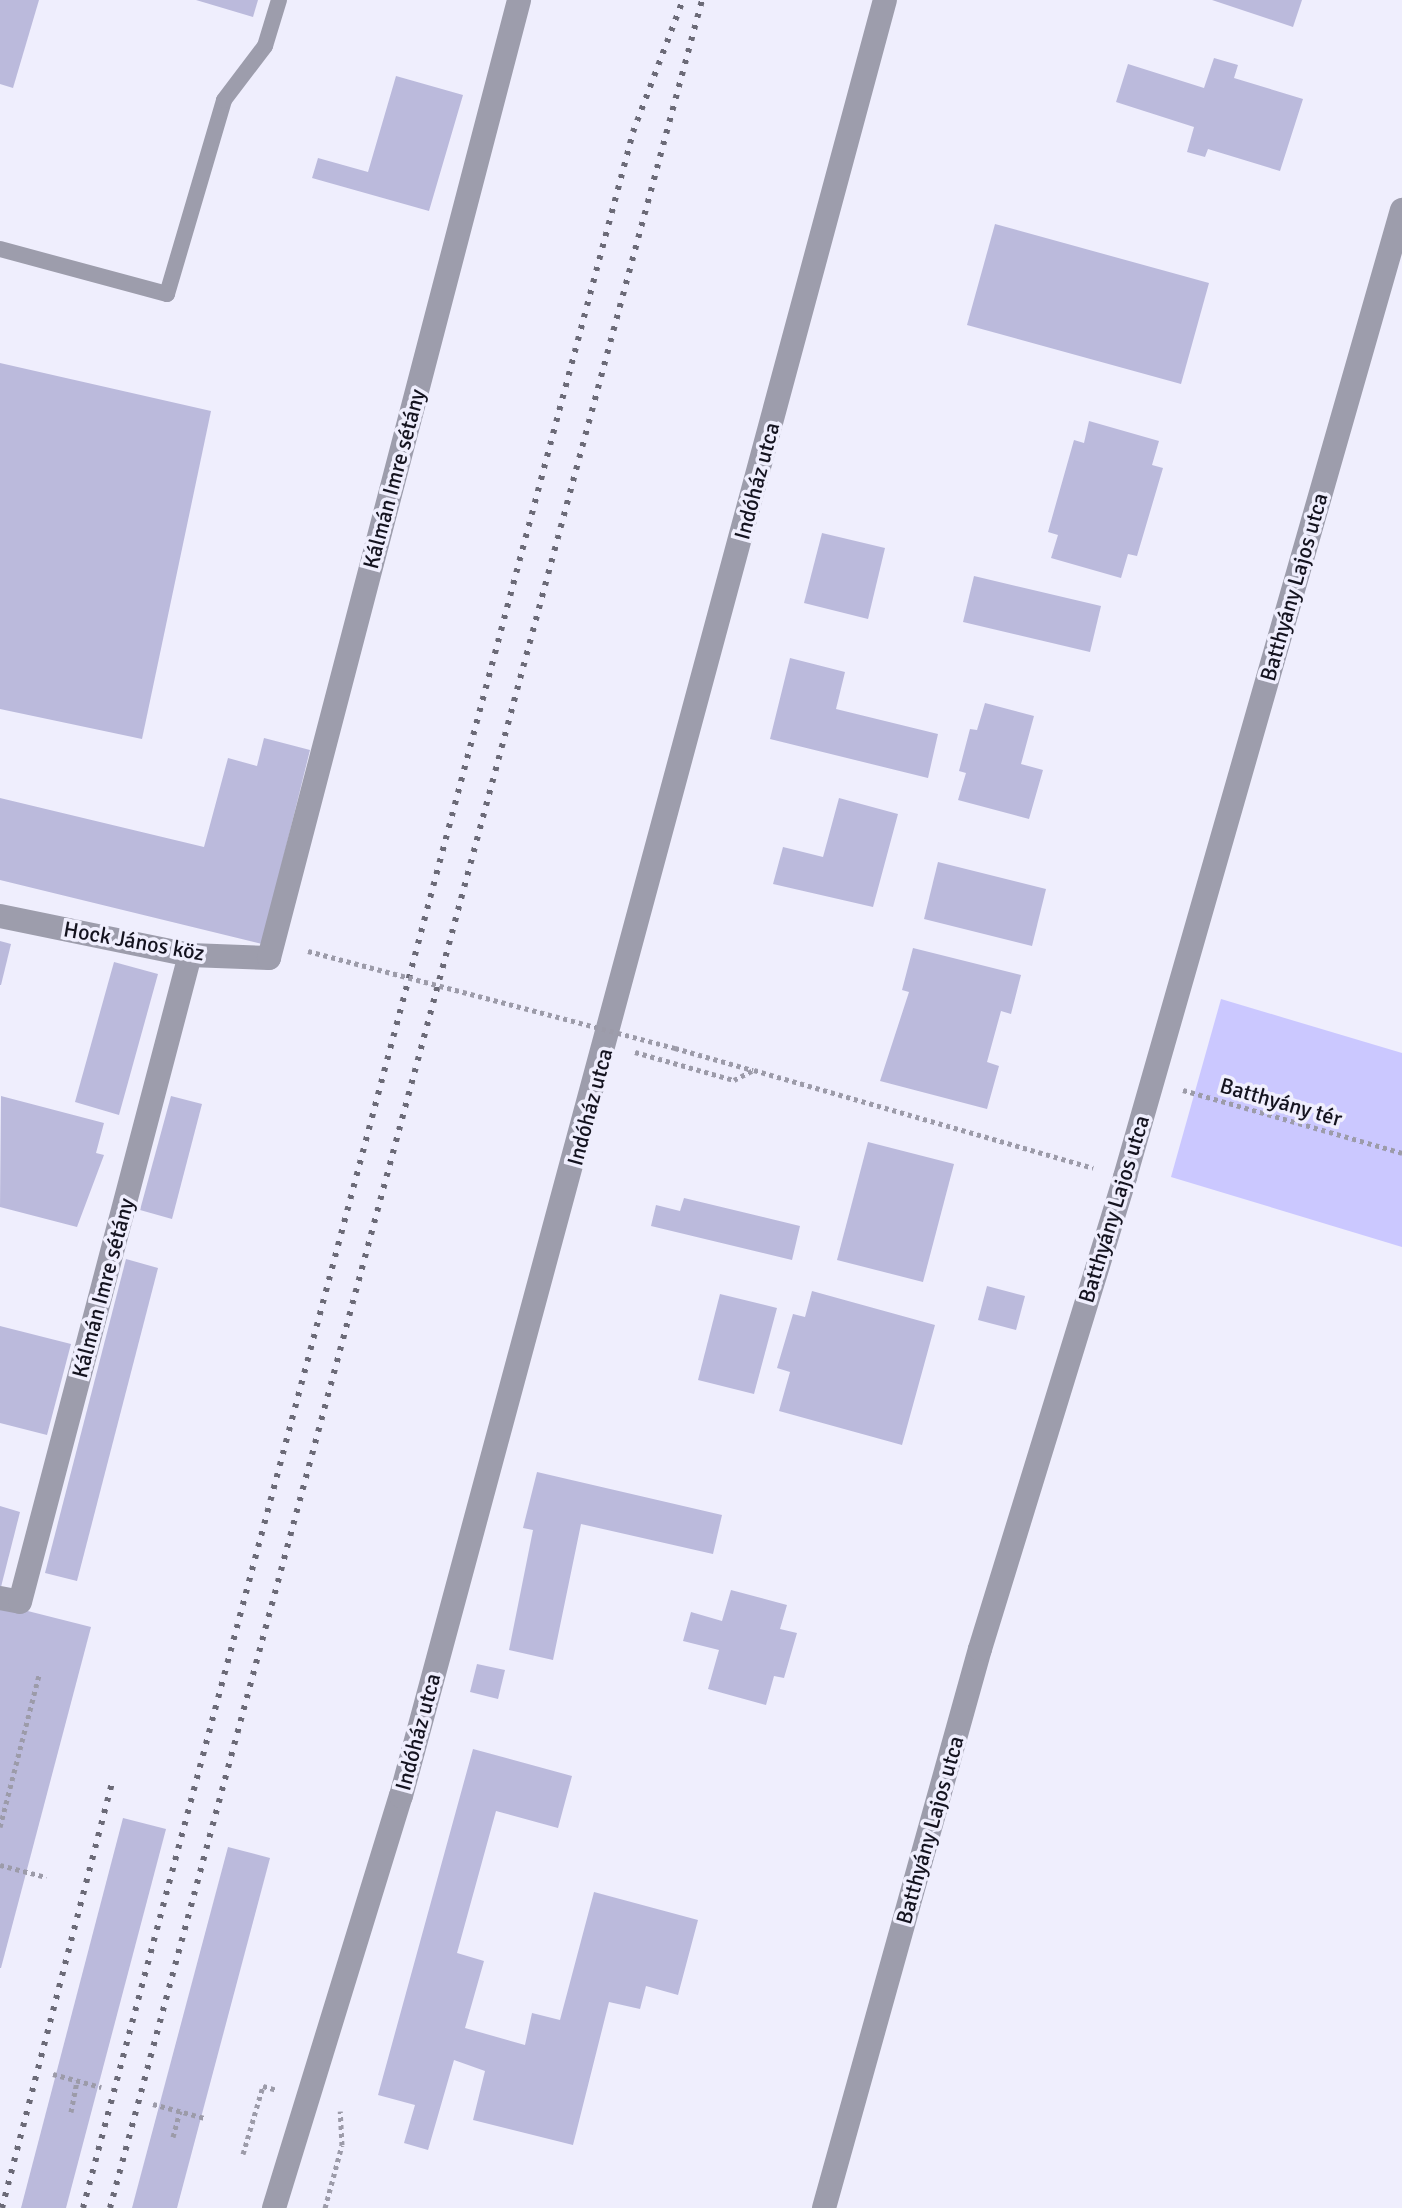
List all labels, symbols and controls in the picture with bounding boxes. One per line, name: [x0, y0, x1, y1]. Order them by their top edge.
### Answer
street label: Kálmán Imre sétány: [357, 386, 431, 572]
street label: Indóház utca: [729, 419, 785, 543]
street label: Batthyány Lajos utca: [1254, 490, 1334, 684]
street label: Hock János köz: [62, 916, 206, 966]
street label: Indóház utca: [562, 1045, 618, 1169]
street label: Batthyány tér: [1217, 1072, 1345, 1132]
street label: Batthyány Lajos utca: [1073, 1112, 1155, 1306]
street label: Kálmán Imre sétány: [66, 1195, 140, 1381]
street label: Indóház utca: [390, 1670, 446, 1794]
street label: Batthyány Lajos utca: [890, 1733, 970, 1927]

